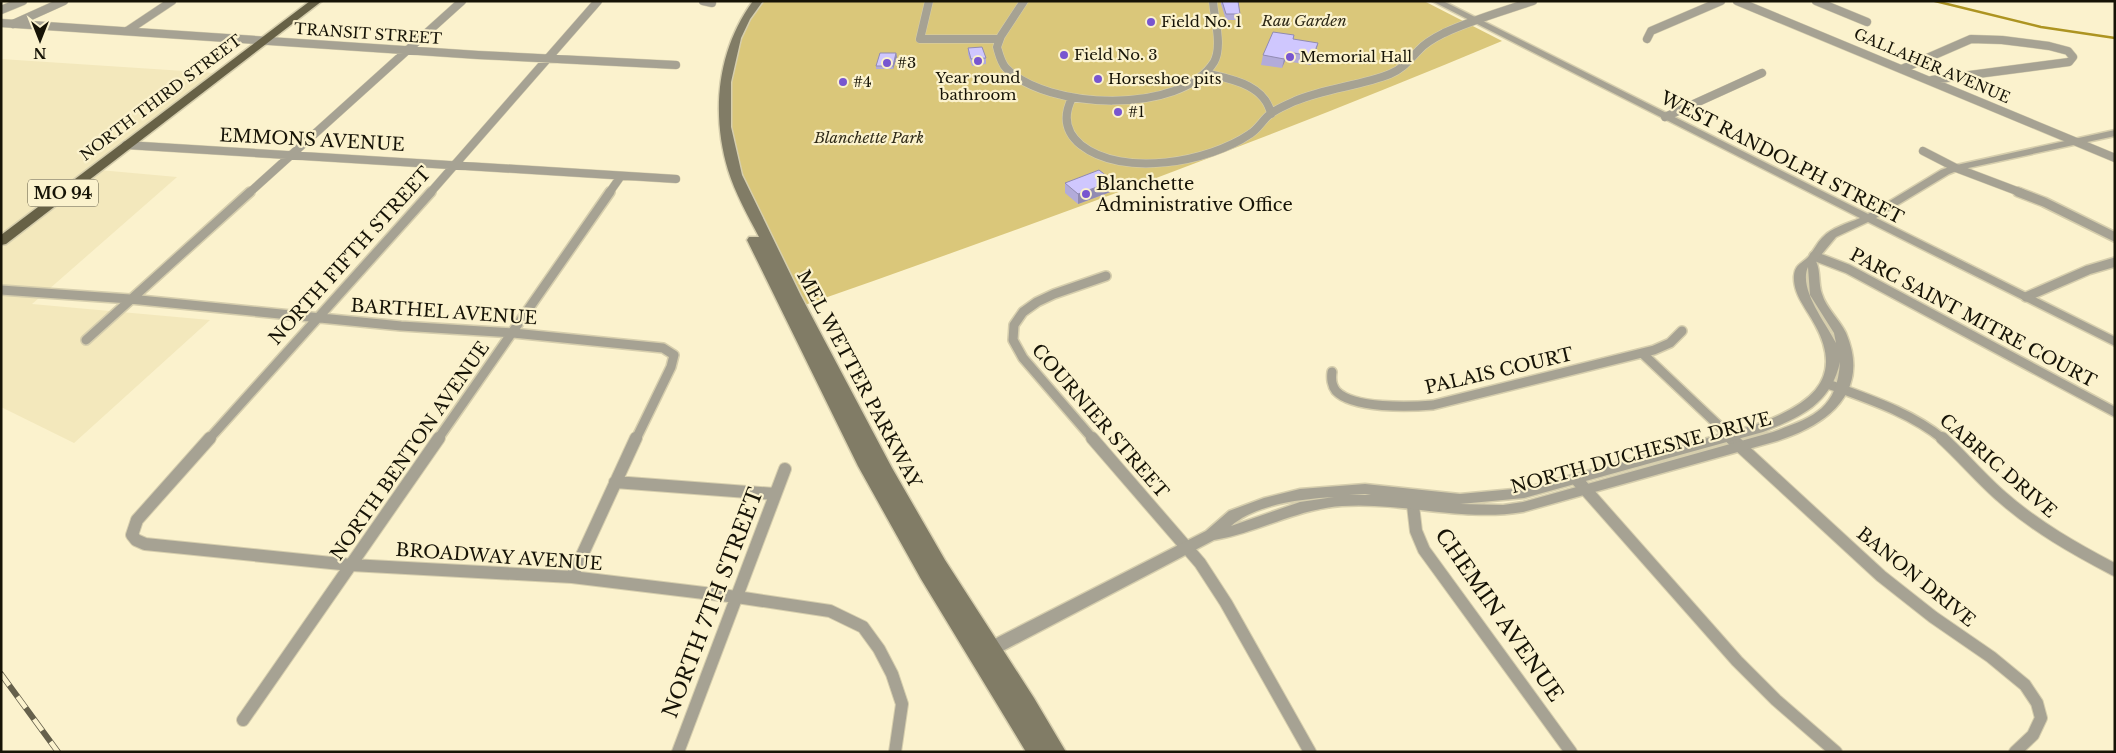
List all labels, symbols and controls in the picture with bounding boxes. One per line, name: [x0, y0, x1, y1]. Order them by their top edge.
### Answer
park label: Rau Garden: [1260, 11, 1347, 30]
place label: Field No. 1: [1161, 12, 1242, 31]
north arrow: [15, 15, 65, 65]
marker: Field No. 1: [1145, 16, 1157, 28]
street label: TRANSIT STREET: [294, 19, 442, 48]
street label: GALLAHER AVENUE: [1851, 24, 2013, 107]
street label: NORTH THIRD STREET: [76, 31, 245, 165]
text: N: [33, 44, 47, 62]
place label: Field No. 3: [1074, 45, 1157, 64]
place label: Memorial Hall: [1300, 47, 1412, 66]
marker: Field No. 3: [1058, 49, 1070, 61]
marker: Memorial Hall: [1284, 51, 1296, 63]
place label: #3: [897, 53, 916, 72]
marker: Year round bathroom: [972, 55, 984, 67]
marker: #3: [881, 57, 893, 69]
place label: Year round bathroom: [935, 68, 1020, 104]
place label: Horseshoe pits: [1108, 69, 1222, 88]
place label: #4: [853, 72, 872, 91]
marker: Horseshoe pits: [1092, 73, 1104, 85]
marker: #4: [837, 76, 849, 88]
street label: WEST RANDOLPH STREET: [1656, 86, 1908, 229]
place label: #1: [1128, 102, 1145, 121]
marker: #1: [1112, 106, 1124, 118]
street label: EMMONS AVENUE: [219, 124, 405, 156]
park label: Blanchette Park: [813, 128, 924, 147]
street label: NORTH FIFTH STREET: [264, 162, 436, 349]
place label: Blanchette Administrative Office: [1095, 173, 1293, 216]
road number: MO 94: [28, 180, 98, 207]
marker: Blanchette Administrative Office: [1080, 188, 1092, 200]
street label: PARC SAINT MITRE COURT: [1846, 244, 2100, 393]
street label: MEL WETTER PARKWAY: [792, 266, 926, 492]
street label: BARTHEL AVENUE: [350, 295, 538, 329]
street label: NORTH BENTON AVENUE: [326, 337, 494, 565]
street label: COURNIER STREET: [1027, 339, 1173, 503]
street label: PALAIS COURT: [1423, 343, 1576, 399]
street label: NORTH DUCHESNE DRIVE: [1508, 408, 1774, 498]
street label: CABRIC DRIVE: [1935, 409, 2061, 523]
street label: NORTH 7TH STREET: [657, 484, 769, 722]
street label: BANON DRIVE: [1852, 522, 1980, 632]
street label: CHEMIN AVENUE: [1429, 523, 1569, 707]
street label: BROADWAY AVENUE: [395, 539, 603, 575]

